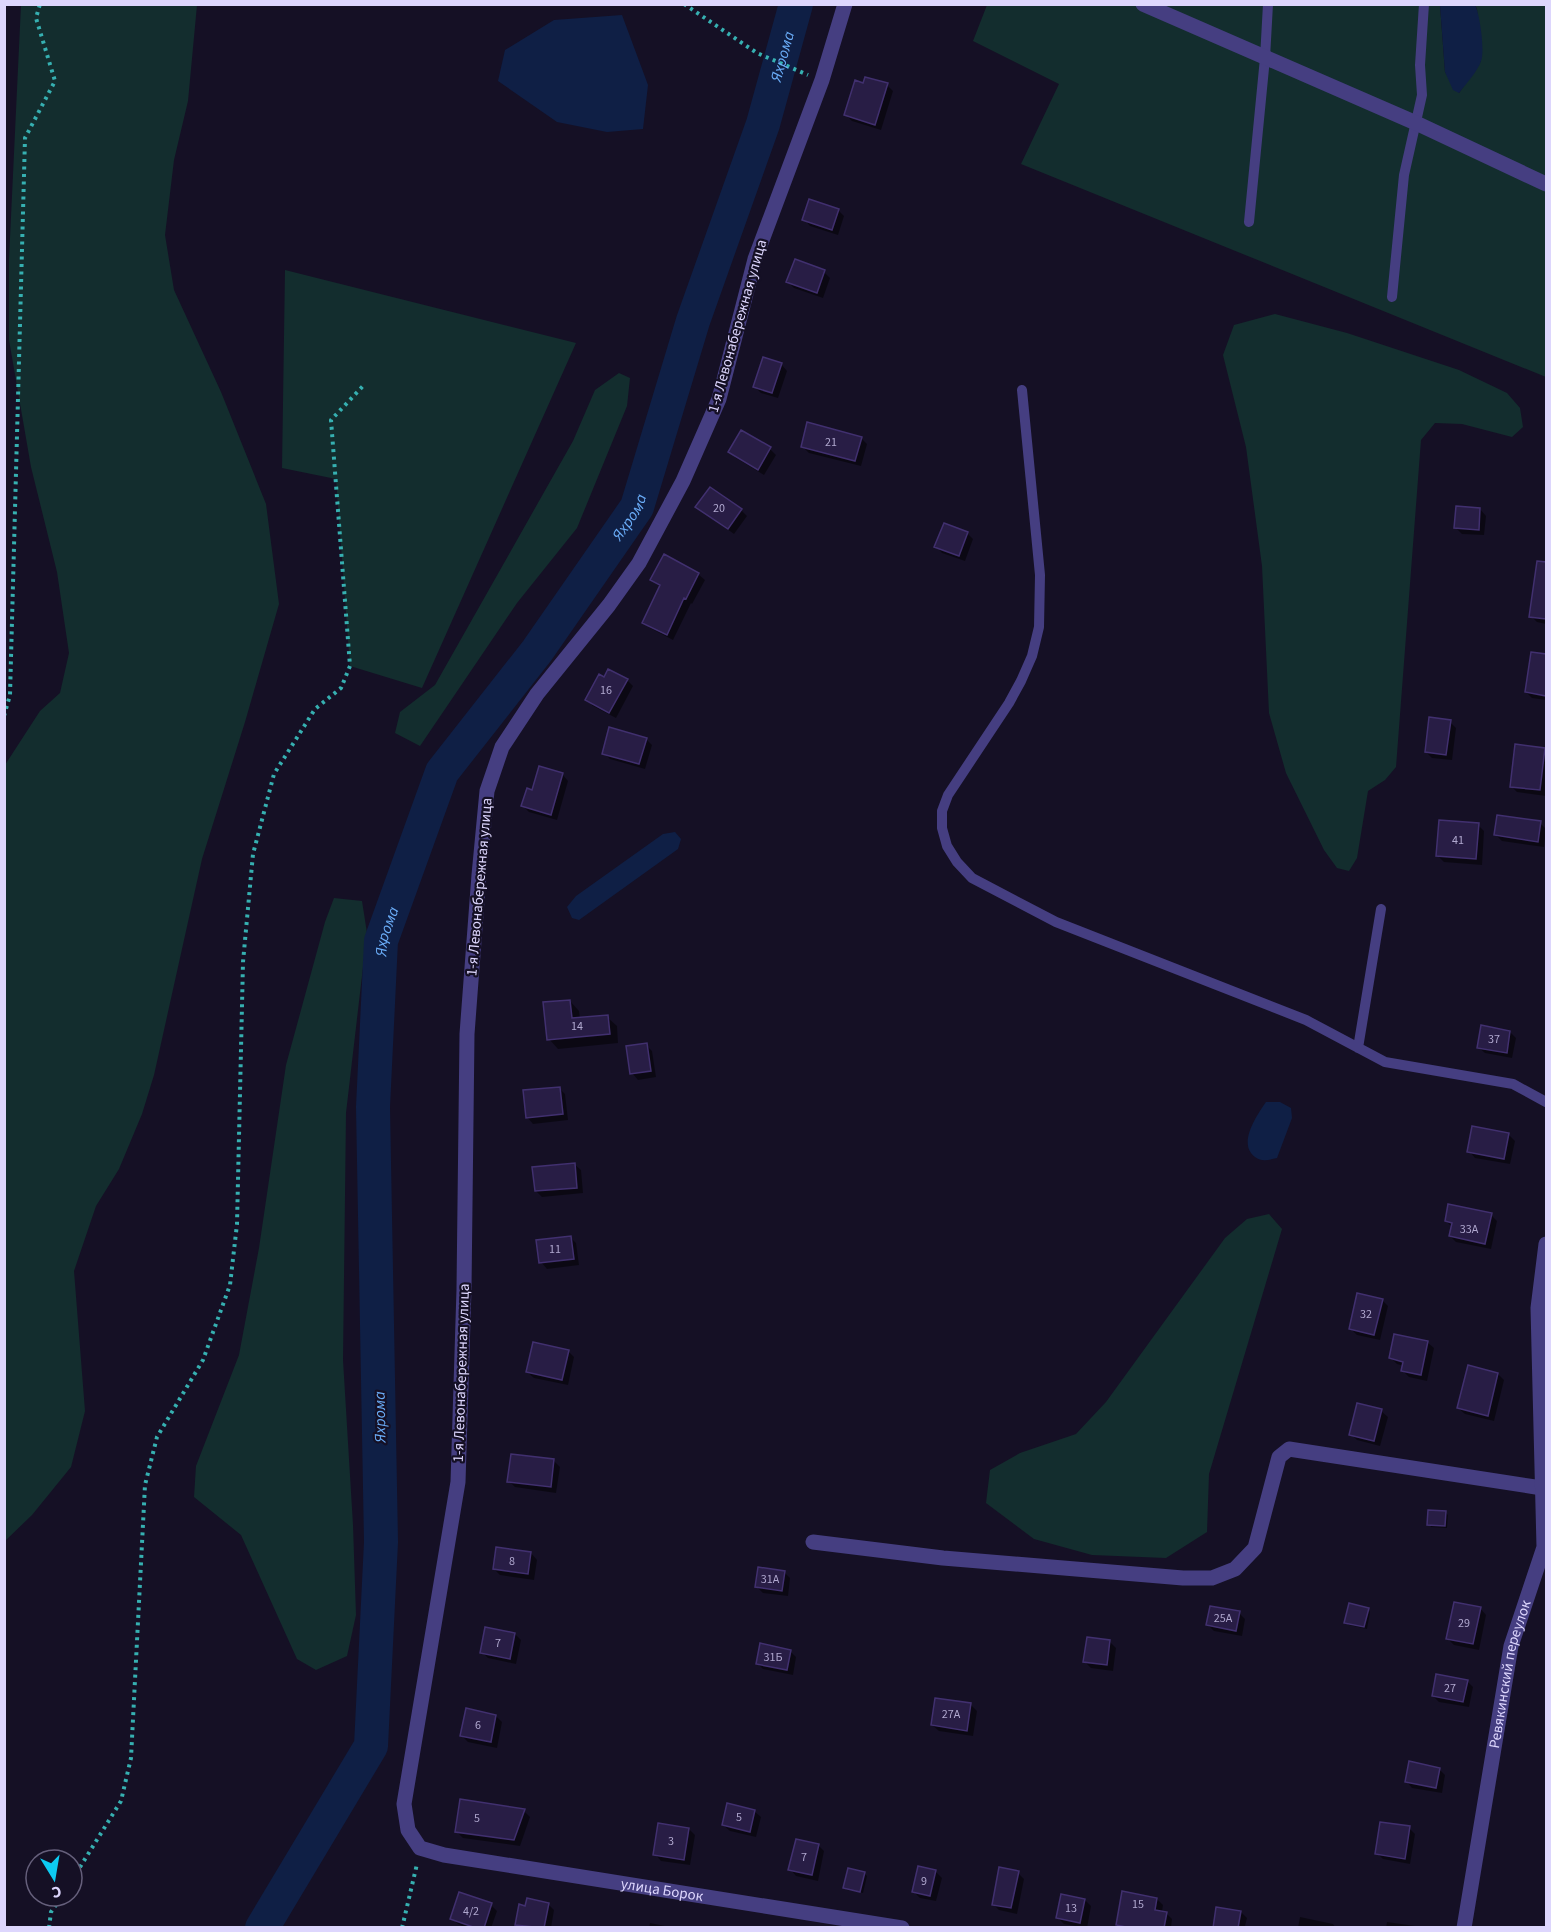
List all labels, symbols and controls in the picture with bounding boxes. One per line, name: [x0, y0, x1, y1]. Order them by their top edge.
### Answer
water label: Яхрома: [765, 28, 800, 85]
street label: 1-я Левонабережная улица: [703, 237, 772, 415]
house number: 21: [825, 434, 837, 451]
water label: Яхрома: [606, 491, 652, 546]
house number: 20: [713, 500, 725, 517]
house number: 16: [600, 682, 612, 699]
street label: 1-я Левонабережная улица: [461, 797, 498, 977]
house number: 41: [1452, 832, 1464, 849]
water label: Яхрома: [370, 903, 405, 958]
house number: 14: [571, 1018, 583, 1035]
house number: 37: [1488, 1031, 1500, 1048]
house number: 33А: [1460, 1221, 1479, 1238]
house number: 11: [549, 1241, 561, 1258]
street label: 1-я Левонабережная улица: [448, 1283, 475, 1463]
house number: 32: [1360, 1306, 1372, 1323]
water label: Яхрома: [369, 1391, 391, 1444]
house number: 8: [509, 1553, 515, 1570]
house number: 31А: [761, 1571, 780, 1588]
street label: Ревякинский переулок: [1484, 1597, 1537, 1750]
house number: 25А: [1214, 1610, 1233, 1627]
house number: 29: [1458, 1615, 1470, 1632]
house number: 7: [495, 1635, 501, 1652]
house number: 31Б: [764, 1649, 782, 1666]
house number: 27: [1444, 1680, 1456, 1697]
house number: 27А: [942, 1706, 961, 1723]
house number: 6: [475, 1717, 481, 1734]
house number: 5: [736, 1809, 742, 1826]
house number: 5: [474, 1810, 480, 1827]
house number: 3: [668, 1833, 674, 1850]
north arrow: [24, 1848, 84, 1908]
house number: 7: [801, 1849, 807, 1866]
street label: улица Борок: [619, 1873, 705, 1907]
house number: 9: [921, 1873, 927, 1890]
text: С: [50, 1880, 63, 1903]
house number: 15: [1132, 1896, 1144, 1913]
house number: 13: [1065, 1900, 1077, 1917]
house number: 4/2: [463, 1903, 479, 1920]

